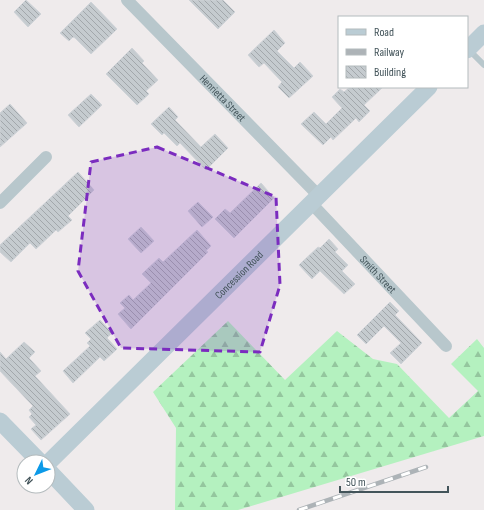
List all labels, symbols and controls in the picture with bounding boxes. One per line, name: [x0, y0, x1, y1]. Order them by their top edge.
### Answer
legend: [338, 16, 468, 88]
text: Road: [374, 25, 394, 40]
text: Railway: [374, 45, 405, 60]
text: Building: [374, 65, 406, 80]
street label: Henrietta Street: [197, 72, 249, 124]
street label: Concession Road: [212, 248, 266, 301]
street label: Smith Street: [357, 253, 400, 296]
north arrow: [16, 454, 56, 494]
scale bar: [340, 468, 448, 494]
text: N: [22, 474, 36, 487]
text: 50 m: [346, 475, 366, 490]

